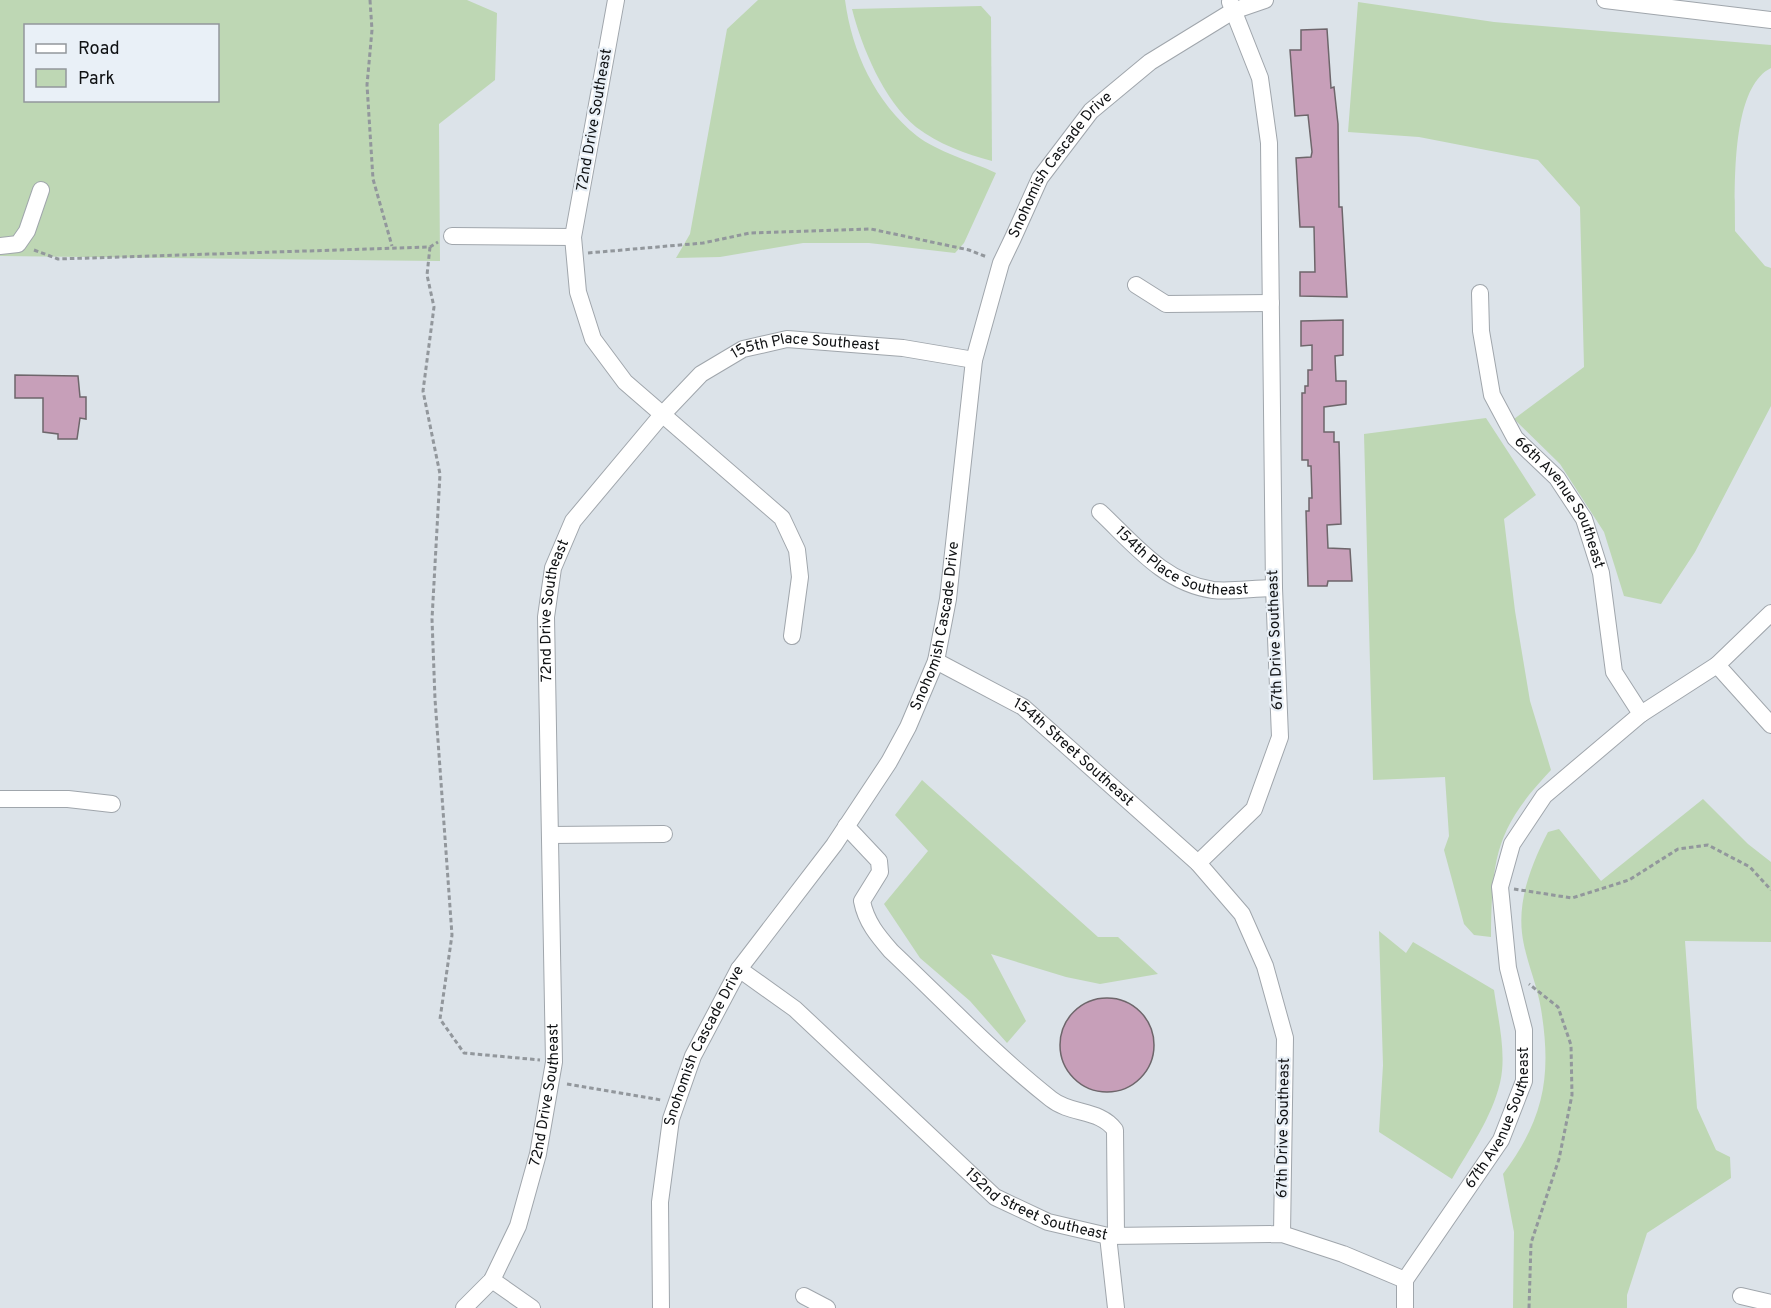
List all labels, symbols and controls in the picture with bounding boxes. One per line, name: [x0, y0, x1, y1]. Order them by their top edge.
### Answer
legend: [24, 24, 219, 102]
text: Road: [78, 38, 120, 61]
street label: 72nd Drive Southeast: [573, 47, 617, 193]
text: Park: [78, 68, 115, 91]
street label: Snohomish Cascade Drive: [1005, 88, 1116, 241]
street label: 155th Place Southeast: [728, 329, 880, 363]
street label: 66th Avenue Southeast: [1510, 433, 1609, 571]
street label: 154th Place Southeast: [1111, 523, 1249, 600]
street label: 72nd Drive Southeast: [536, 537, 574, 682]
street label: Snohomish Cascade Drive: [906, 541, 964, 714]
street label: 67th Drive Southeast: [1264, 569, 1288, 711]
street label: 154th Street Southeast: [1010, 694, 1138, 811]
street label: Snohomish Cascade Drive: [661, 963, 748, 1127]
street label: 72nd Drive Southeast: [525, 1023, 564, 1169]
street label: 67th Avenue Southeast: [1461, 1047, 1534, 1192]
street label: 67th Drive Southeast: [1273, 1058, 1295, 1198]
street label: 152nd Street Southeast: [961, 1164, 1109, 1245]

